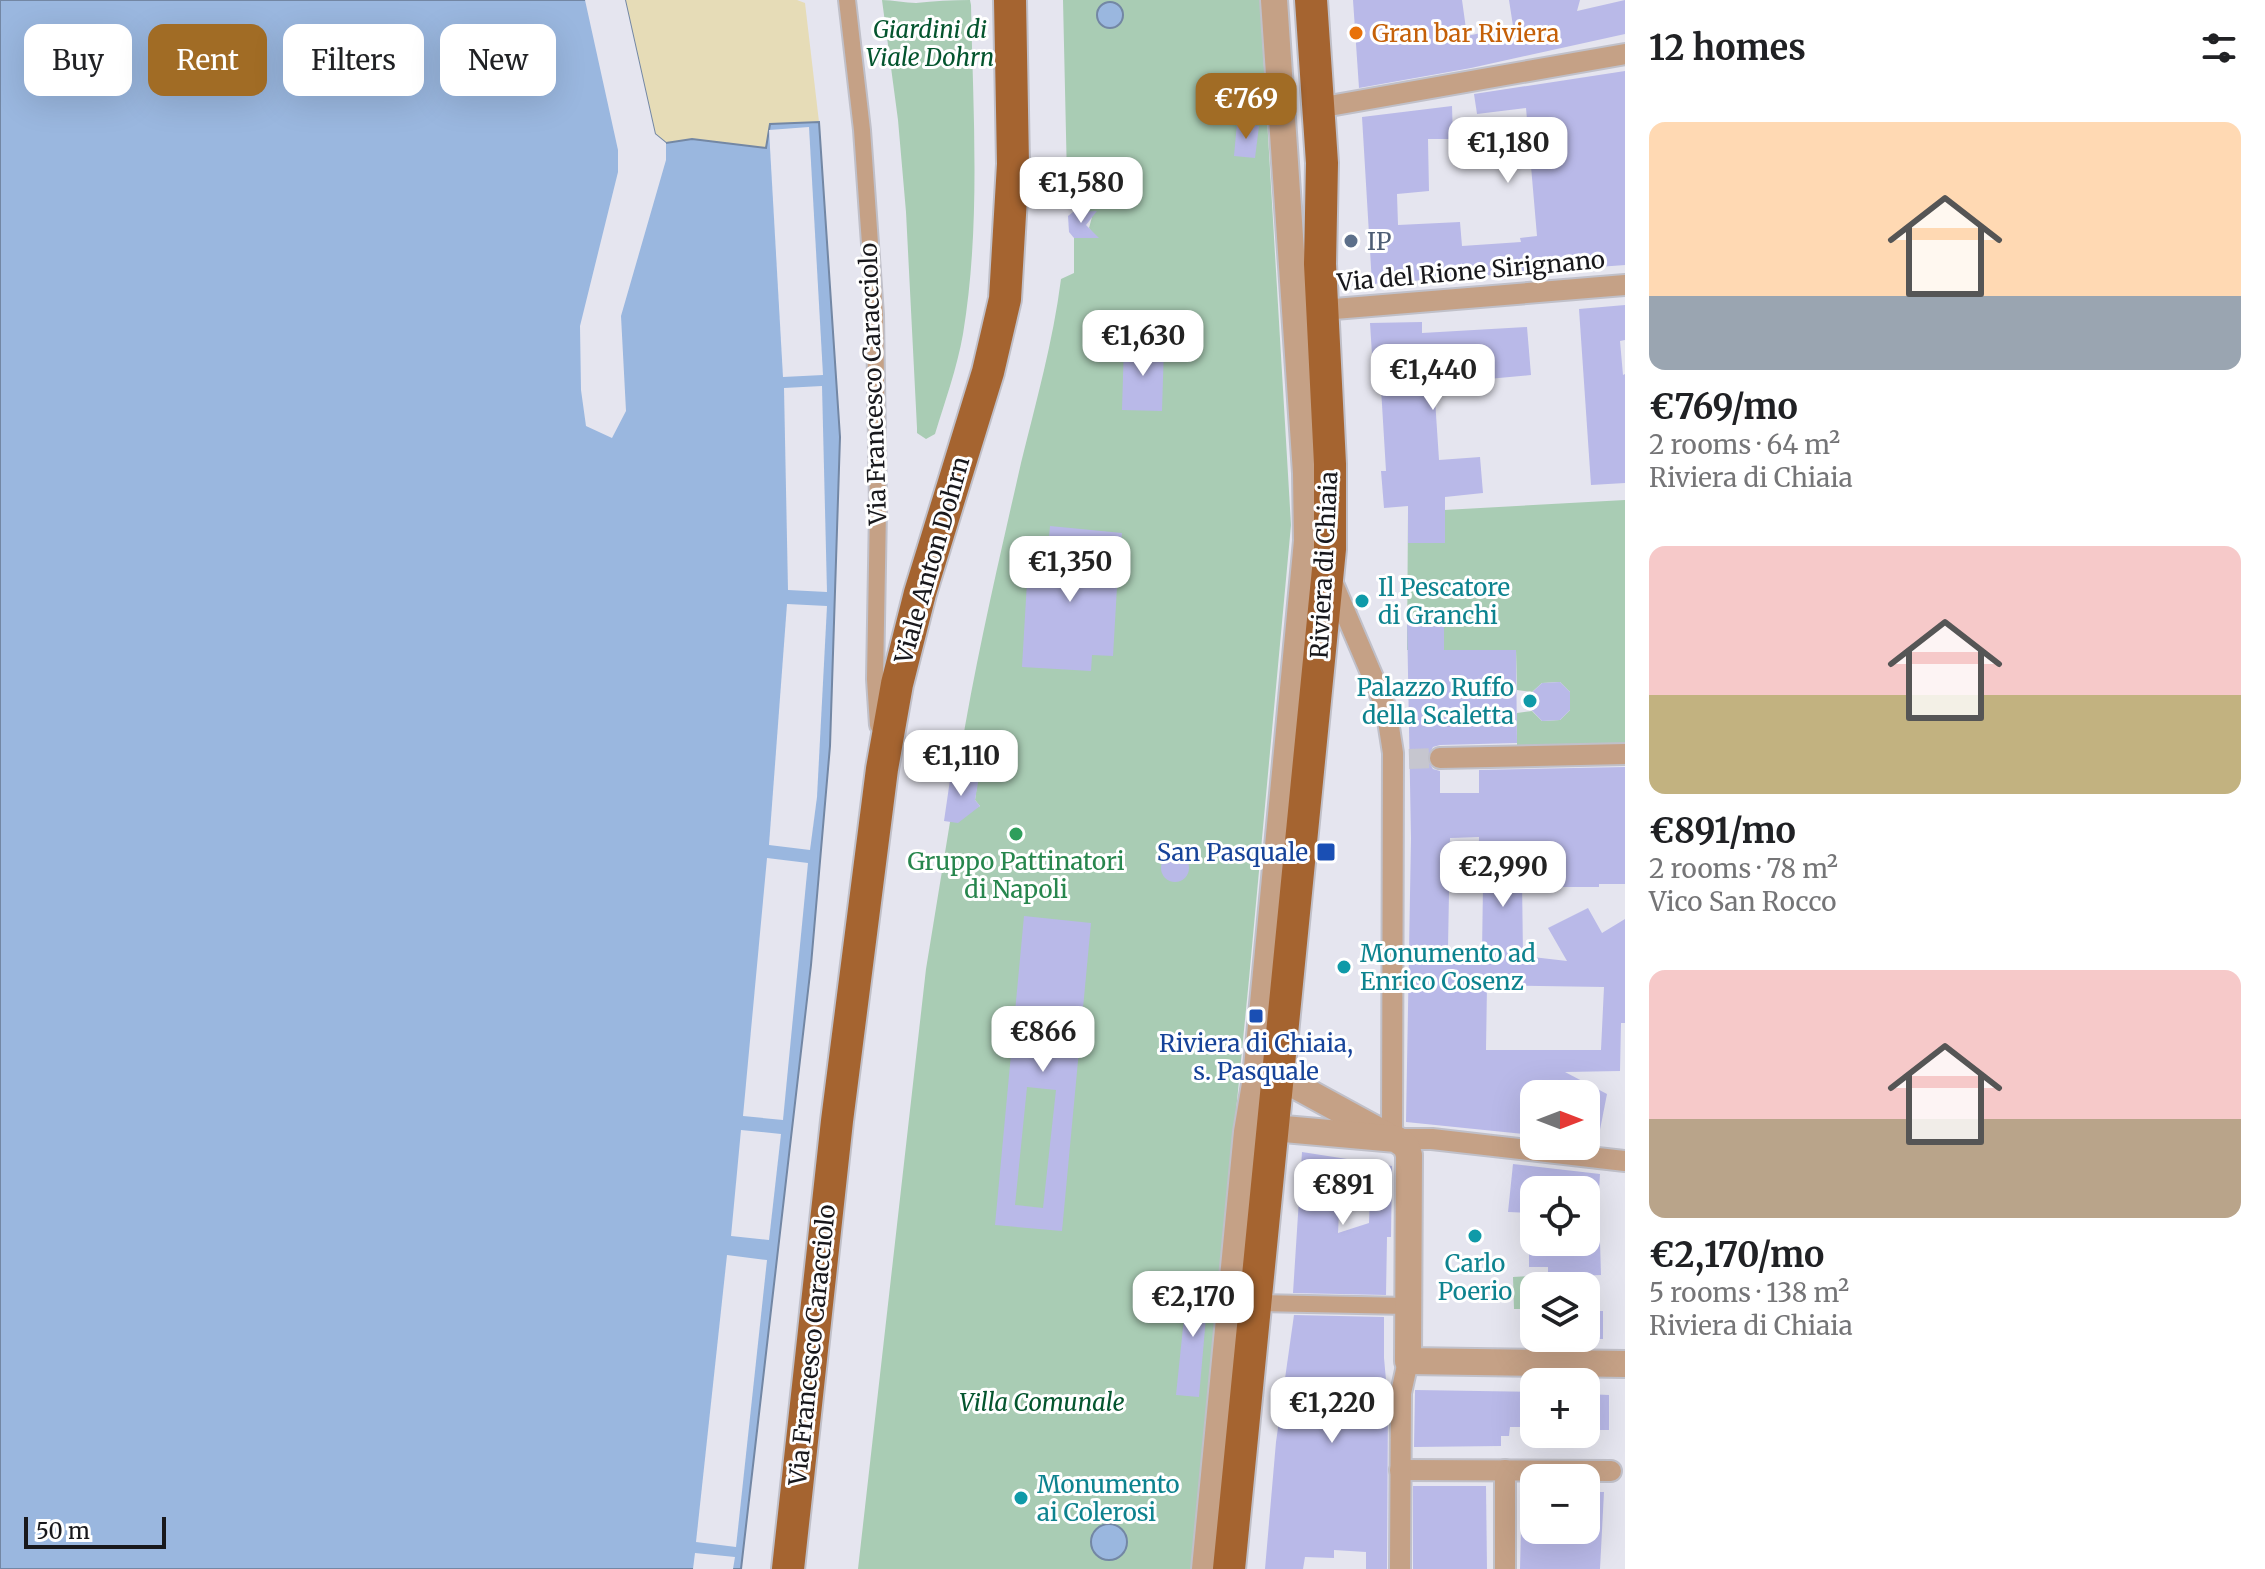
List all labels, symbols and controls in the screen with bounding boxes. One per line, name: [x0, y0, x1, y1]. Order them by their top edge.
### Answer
park label: Giardini di Viale Dohrn: [866, 14, 994, 73]
place label: Gran bar Riviera: [1372, 18, 1560, 49]
chip: Buy: [24, 24, 132, 96]
chip: Rent: [148, 24, 267, 96]
chip: Filters: [283, 24, 424, 96]
chip: New: [440, 24, 556, 96]
marker: Gran bar Riviera: [1347, 24, 1365, 42]
icon: filters: [2197, 26, 2241, 70]
text: 12 homes: [1649, 27, 1806, 69]
pin: €769: [1199, 73, 1293, 141]
text: €769: [1214, 82, 1278, 115]
pin: €1,180: [1443, 117, 1573, 185]
text: €1,180: [1466, 126, 1550, 159]
pin: €1,580: [1016, 157, 1146, 225]
text: €1,580: [1038, 166, 1124, 199]
icon: home: [1873, 174, 2017, 318]
place label: IP: [1367, 226, 1391, 257]
marker: IP: [1342, 232, 1360, 250]
street label: Via Francesco Caracciolo: [853, 242, 893, 527]
street label: Via del Rione Sirignano: [1335, 244, 1606, 298]
pin: €1,630: [1078, 310, 1208, 378]
text: €1,630: [1100, 319, 1186, 352]
pin: €1,440: [1368, 344, 1498, 412]
text: €1,440: [1389, 353, 1477, 386]
text: €769/mo: [1649, 386, 1798, 428]
text: 2 rooms · 64 m²: [1649, 428, 1840, 461]
street label: Viale Anton Dohrn: [887, 453, 976, 668]
text: Riviera di Chiaia: [1649, 461, 1853, 494]
street label: Riviera di Chiaia: [1304, 470, 1344, 660]
pin: €1,350: [1005, 536, 1135, 604]
text: €1,350: [1027, 545, 1113, 578]
place label: Il Pescatore di Granchi: [1378, 572, 1510, 631]
marker: Il Pescatore di Granchi: [1353, 592, 1371, 610]
icon: home: [1873, 598, 2017, 742]
place label: Palazzo Ruffo della Scaletta: [1356, 672, 1514, 731]
marker: Palazzo Ruffo della Scaletta: [1521, 692, 1539, 710]
pin: €1,110: [896, 730, 1026, 798]
text: €1,110: [922, 739, 1000, 772]
text: €891/mo: [1649, 810, 1796, 852]
marker: Gruppo Pattinatori di Napoli: [1007, 825, 1025, 843]
place label: San Pasquale: [1157, 837, 1308, 868]
marker: San Pasquale: [1315, 841, 1337, 863]
pin: €2,990: [1438, 841, 1568, 909]
place label: Gruppo Pattinatori di Napoli: [907, 846, 1125, 905]
text: €2,990: [1458, 850, 1548, 883]
text: 2 rooms · 78 m²: [1649, 852, 1838, 885]
text: Vico San Rocco: [1649, 885, 1837, 918]
place label: Monumento ad Enrico Cosenz: [1360, 938, 1536, 997]
marker: Monumento ad Enrico Cosenz: [1335, 958, 1353, 976]
pin: €866: [996, 1006, 1090, 1074]
marker: Riviera di Chiaia, s. Pasquale: [1247, 1007, 1265, 1025]
text: €866: [1009, 1015, 1077, 1048]
icon: home: [1873, 1022, 2017, 1166]
place label: Riviera di Chiaia, s. Pasquale: [1159, 1028, 1353, 1087]
north arrow: [1520, 1080, 1600, 1160]
map controls: [1520, 1080, 1600, 1544]
pin: €891: [1296, 1159, 1390, 1227]
text: €891: [1312, 1168, 1374, 1201]
button: locate: [1520, 1176, 1600, 1256]
street label: Via Francesco Caracciolo: [782, 1203, 842, 1488]
marker: Carlo Poerio: [1466, 1227, 1484, 1245]
text: €2,170/mo: [1649, 1234, 1824, 1276]
place label: Carlo Poerio: [1438, 1248, 1512, 1307]
pin: €2,170: [1128, 1271, 1258, 1339]
button: layers: [1520, 1272, 1600, 1352]
text: 5 rooms · 138 m²: [1649, 1276, 1849, 1309]
text: €2,170: [1151, 1280, 1235, 1313]
text: Riviera di Chiaia: [1649, 1309, 1853, 1342]
button: +: [1520, 1368, 1600, 1448]
pin: €1,220: [1267, 1377, 1397, 1445]
text: €1,220: [1289, 1386, 1375, 1419]
park label: Villa Comunale: [959, 1387, 1125, 1418]
button: −: [1520, 1464, 1600, 1544]
place label: Monumento ai Colerosi: [1037, 1469, 1180, 1528]
marker: Monumento ai Colerosi: [1012, 1489, 1030, 1507]
scale bar: [24, 1513, 166, 1549]
text: 50 m: [36, 1517, 90, 1545]

